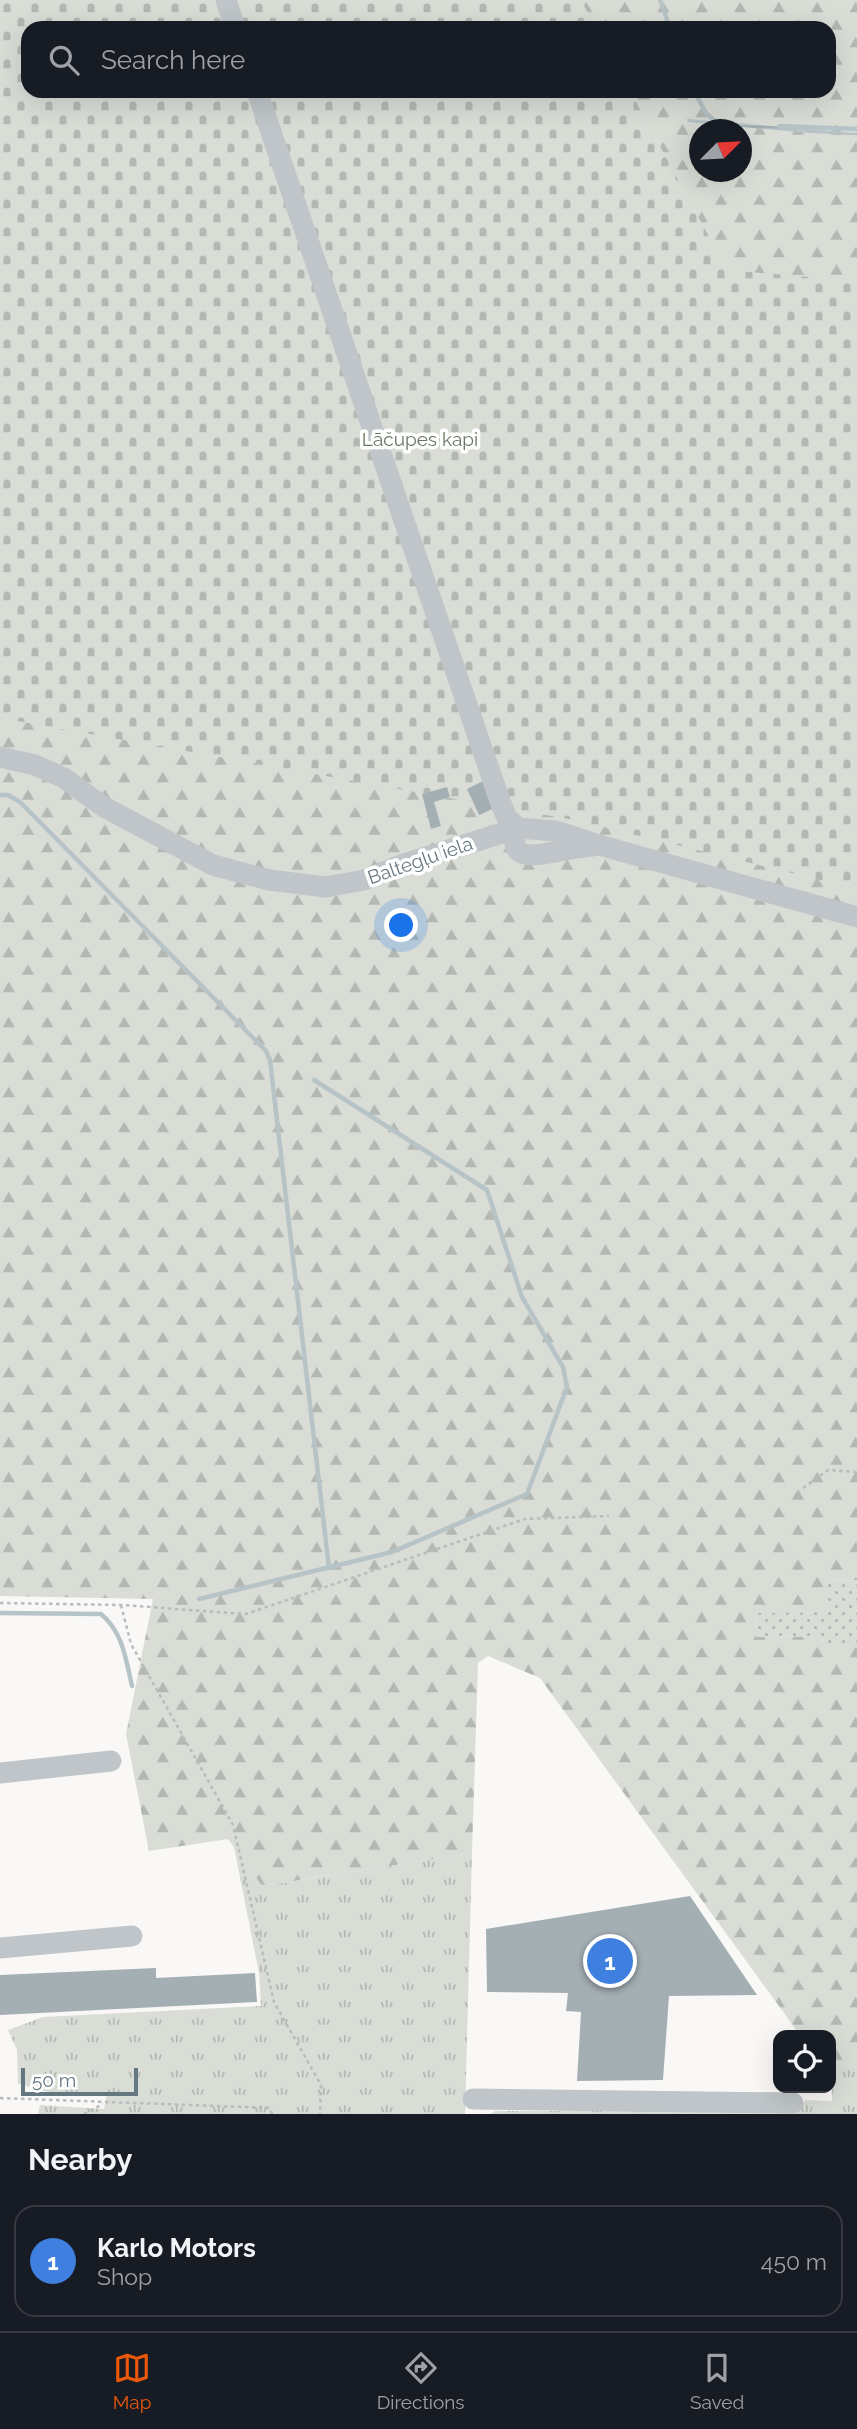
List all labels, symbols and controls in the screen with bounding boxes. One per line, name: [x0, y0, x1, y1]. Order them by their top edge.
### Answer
search box: [21, 21, 836, 98]
icon: search: [45, 41, 83, 79]
text: Search here: [101, 45, 245, 75]
north arrow: [689, 119, 752, 182]
park label: Lāčupes kapi: [362, 428, 478, 450]
street label: Baltegļu iela: [365, 832, 475, 888]
your location: [384, 908, 418, 942]
pin: 1: [587, 1935, 633, 1987]
map controls: [773, 2030, 836, 2093]
button: locate: [773, 2030, 836, 2093]
scale bar: [21, 2065, 138, 2097]
text: 50 m: [32, 2069, 76, 2091]
text: Nearby: [28, 2142, 132, 2177]
text: Karlo Motors: [97, 2233, 256, 2263]
text: 1: [47, 2248, 59, 2275]
text: 450 m: [761, 2248, 827, 2275]
text: Shop: [97, 2263, 152, 2290]
tab: Map: [113, 2349, 151, 2413]
tab: Directions: [377, 2349, 465, 2413]
tab: Saved: [690, 2349, 744, 2413]

